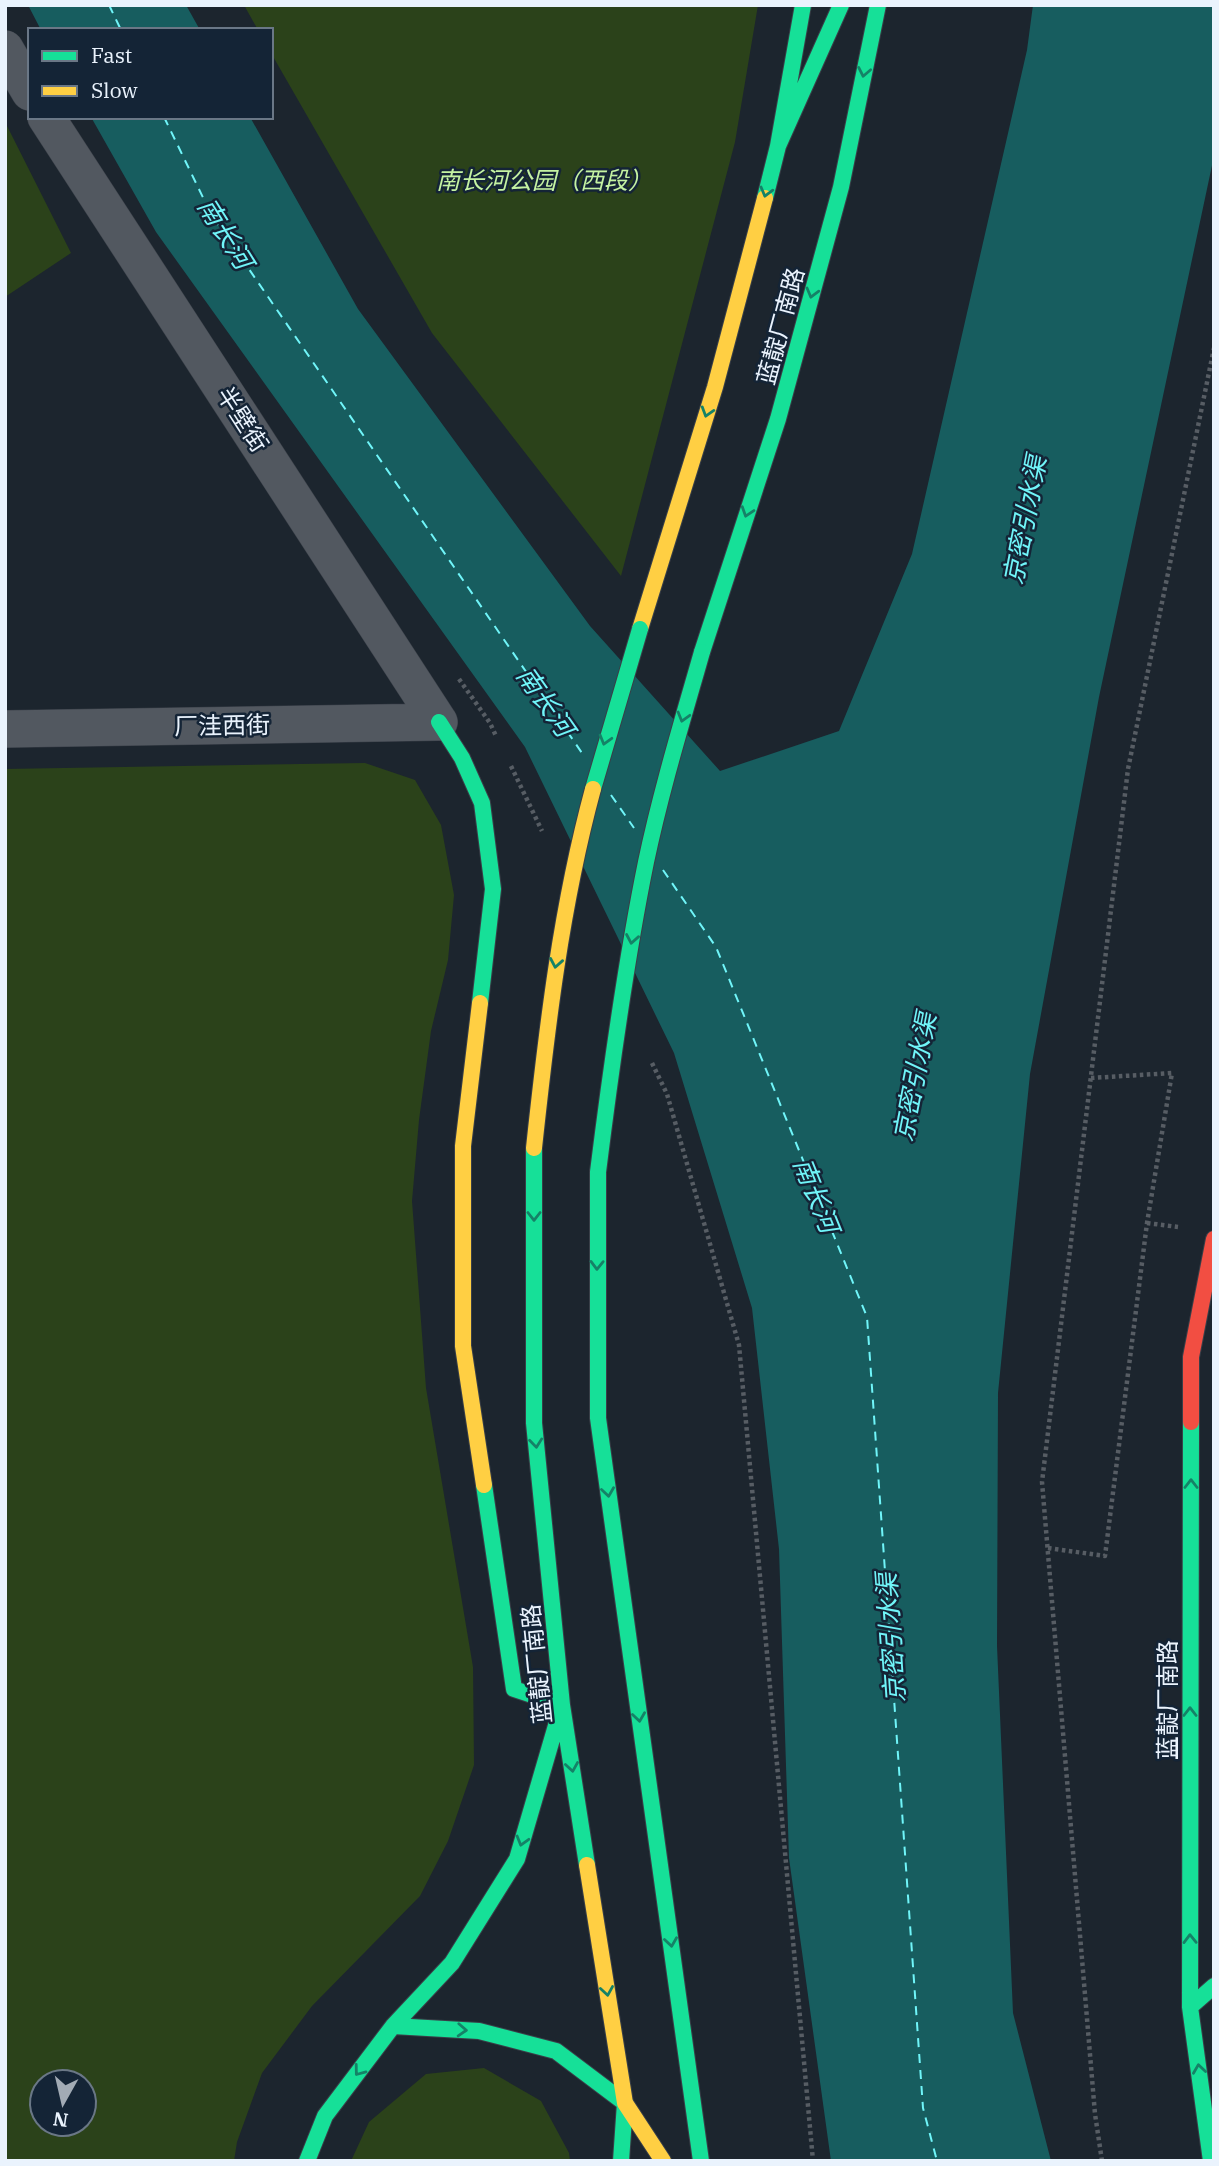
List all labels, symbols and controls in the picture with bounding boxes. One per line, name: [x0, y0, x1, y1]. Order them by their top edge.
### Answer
legend: [28, 28, 273, 119]
text: Fast: [91, 41, 132, 69]
one-way arrow: [858, 66, 873, 78]
text: Slow: [91, 76, 138, 104]
park label: 南长河公园（西段）: [436, 164, 652, 196]
one-way arrow: [760, 186, 774, 198]
water label: 南长河: [191, 191, 264, 279]
street label: 蓝靛厂南路: [749, 264, 811, 388]
one-way arrow: [806, 287, 820, 299]
street label: 半壁街: [210, 380, 276, 458]
one-way arrow: [701, 406, 716, 418]
water label: 京密引水渠: [995, 449, 1054, 587]
one-way arrow: [741, 505, 756, 517]
water label: 南长河: [510, 659, 585, 747]
street label: 厂洼西街: [174, 708, 270, 742]
one-way arrow: [677, 711, 692, 723]
one-way arrow: [598, 734, 613, 746]
one-way arrow: [625, 933, 640, 945]
one-way arrow: [549, 957, 564, 968]
water label: 京密引水渠: [885, 1006, 944, 1144]
water label: 南长河: [787, 1152, 849, 1242]
one-way arrow: [526, 1211, 542, 1222]
one-way arrow: [589, 1260, 605, 1271]
one-way arrow: [528, 1437, 543, 1449]
one-way arrow: [1183, 1478, 1199, 1489]
one-way arrow: [600, 1486, 615, 1498]
water label: 京密引水渠: [868, 1568, 911, 1704]
street label: 蓝靛厂南路: [514, 1603, 558, 1725]
street label: 蓝靛厂南路: [1151, 1640, 1183, 1760]
one-way arrow: [1182, 1706, 1198, 1716]
one-way arrow: [632, 1711, 647, 1723]
one-way arrow: [564, 1761, 579, 1772]
one-way arrow: [516, 1834, 531, 1846]
one-way arrow: [1182, 1933, 1198, 1944]
one-way arrow: [663, 1936, 678, 1948]
one-way arrow: [599, 1985, 614, 1997]
one-way arrow: [456, 2022, 467, 2037]
one-way arrow: [1191, 2063, 1206, 2075]
one-way arrow: [355, 2064, 368, 2076]
north arrow: [28, 2068, 98, 2138]
text: N: [52, 2107, 70, 2133]

